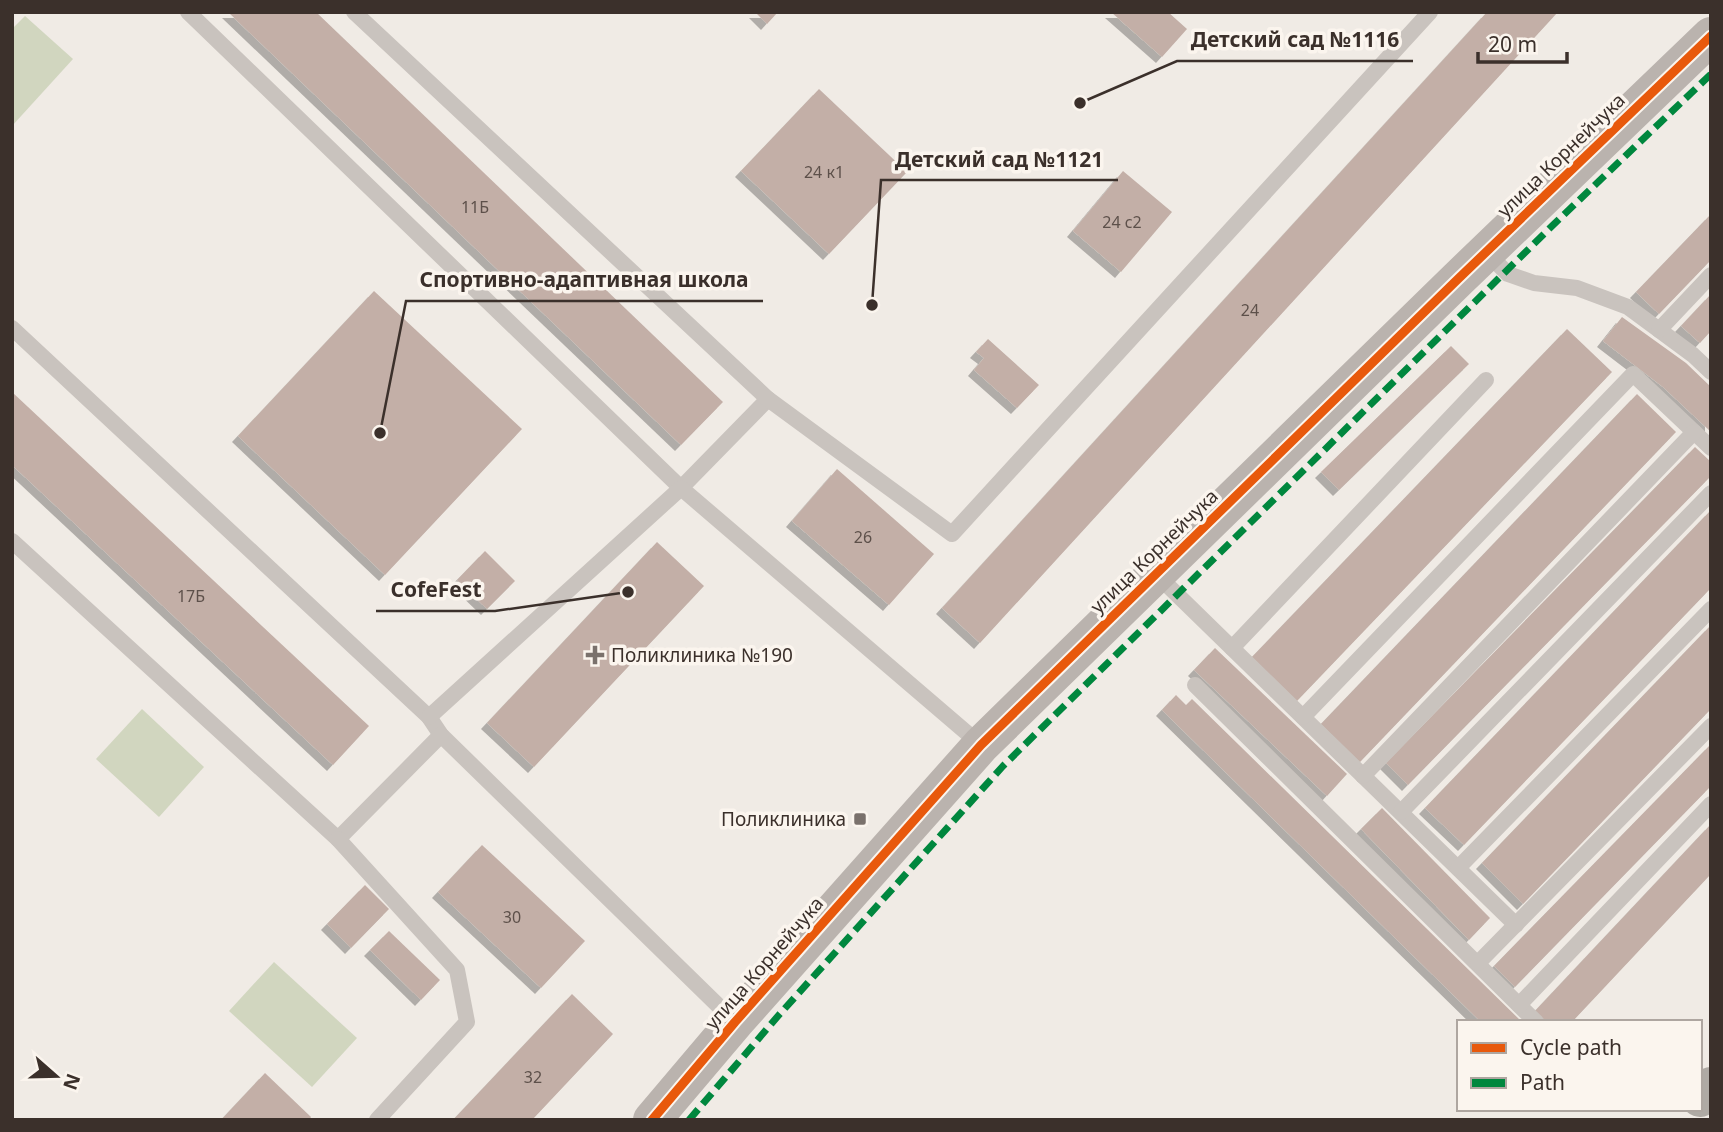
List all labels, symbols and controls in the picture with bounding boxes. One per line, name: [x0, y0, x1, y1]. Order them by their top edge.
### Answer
callout: Детский сад №1116: [1177, 19, 1413, 61]
scale bar: [1478, 21, 1567, 65]
text: Детский сад №1116: [1191, 25, 1399, 53]
text: 20 m: [1488, 30, 1537, 58]
street label: улица Корнейчука: [1491, 87, 1631, 223]
callout: Детский сад №1121: [881, 138, 1118, 180]
text: Детский сад №1121: [895, 145, 1103, 173]
house number: 24 к1: [804, 161, 844, 183]
house number: 11Б: [461, 196, 489, 218]
house number: 24 с2: [1102, 211, 1142, 233]
callout: Спортивно-адаптивная школа: [406, 259, 763, 301]
text: Спортивно-адаптивная школа: [419, 265, 749, 293]
house number: 24: [1241, 299, 1259, 321]
street label: улица Корнейчука: [1084, 483, 1224, 619]
house number: 26: [854, 526, 872, 548]
callout: CofeFest: [376, 569, 495, 611]
text: CofeFest: [391, 575, 482, 603]
house number: 17Б: [177, 585, 205, 607]
place label: Поликлиника №190: [611, 642, 793, 668]
marker: Поликлиника №190: [585, 645, 605, 665]
place label: Поликлиника: [721, 806, 846, 832]
marker: Поликлиника: [852, 811, 868, 827]
street label: улица Корнейчука: [699, 891, 829, 1035]
house number: 30: [503, 906, 521, 928]
legend: [1457, 1020, 1702, 1111]
text: Cycle path: [1520, 1033, 1622, 1061]
north arrow: [21, 1041, 91, 1111]
house number: 32: [524, 1066, 542, 1088]
text: Path: [1520, 1068, 1565, 1096]
text: N: [57, 1070, 87, 1094]

